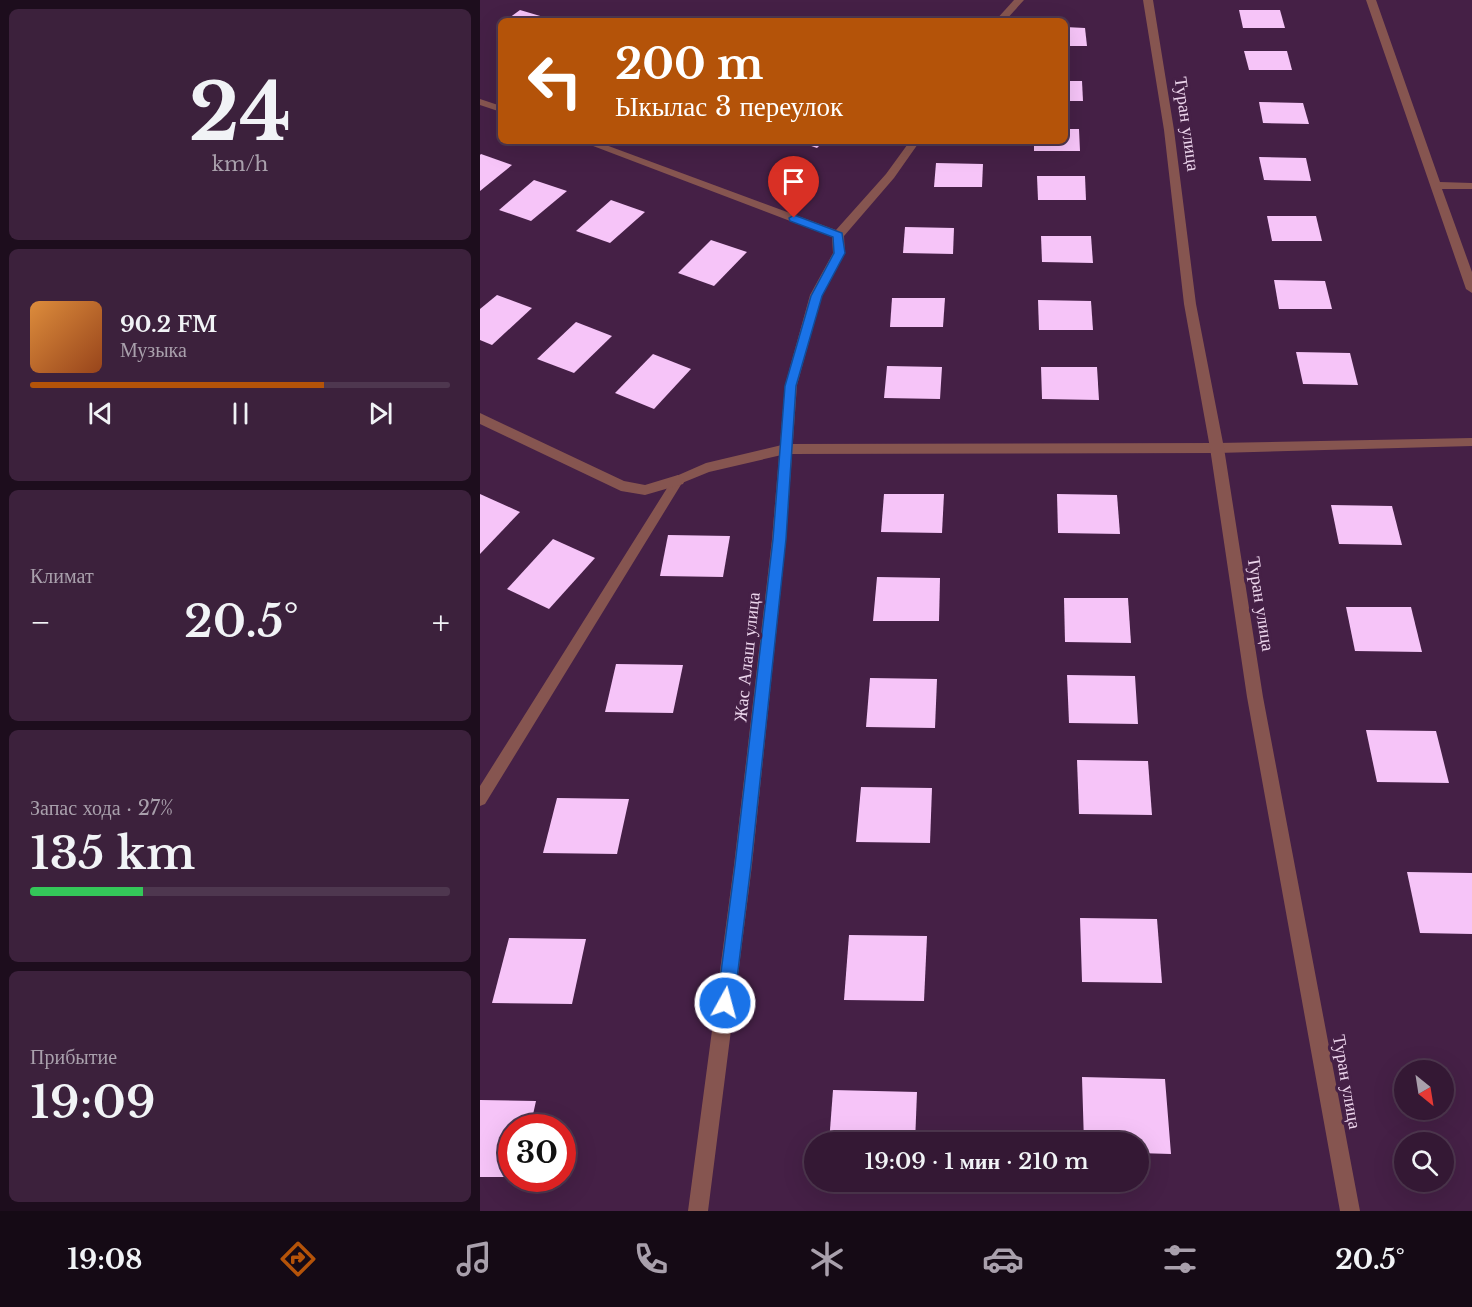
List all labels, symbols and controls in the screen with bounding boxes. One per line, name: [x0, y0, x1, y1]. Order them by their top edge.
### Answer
text: 200 m: [615, 38, 763, 90]
icon: left: [516, 42, 594, 120]
text: 24: [189, 64, 291, 161]
street label: Туран улица: [1169, 75, 1205, 173]
text: Ыкылас 3 переулок: [615, 90, 843, 123]
text: km/h: [212, 152, 268, 176]
pin: [768, 156, 819, 218]
icon: arrive: [777, 165, 810, 198]
text: 90.2 FM: [120, 311, 217, 338]
text: Музыка: [120, 338, 187, 362]
icon: previous: [84, 397, 117, 430]
icon: pause: [224, 397, 257, 430]
icon: next: [364, 397, 397, 430]
street label: Туран улица: [1243, 555, 1279, 653]
text: Климат: [30, 564, 94, 588]
street label: Жас Алаш улица: [729, 591, 765, 723]
text: 20.5°: [184, 593, 299, 649]
text: −: [30, 602, 51, 643]
text: +: [432, 602, 450, 643]
text: Запас хода · 27%: [30, 796, 174, 820]
text: 135 km: [30, 825, 195, 881]
position arrow: [693, 971, 757, 1035]
street label: Туран улица: [1328, 1033, 1366, 1131]
text: Прибытие: [30, 1045, 117, 1069]
north arrow: [1394, 1060, 1454, 1120]
map controls: [1394, 1060, 1454, 1192]
text: 19:09: [30, 1074, 156, 1130]
speed limit sign: 30: [498, 1114, 576, 1192]
button: search: [1394, 1132, 1454, 1192]
text: 19:09 · 1 мин · 210 m: [864, 1148, 1089, 1175]
icon: directions: [277, 1238, 319, 1280]
icon: music: [453, 1238, 495, 1280]
icon: phone: [630, 1238, 672, 1280]
icon: climate: [806, 1238, 848, 1280]
icon: car: [982, 1238, 1024, 1280]
icon: filters: [1159, 1238, 1201, 1280]
text: 19:08: [67, 1243, 142, 1276]
text: 20.5°: [1335, 1243, 1405, 1276]

